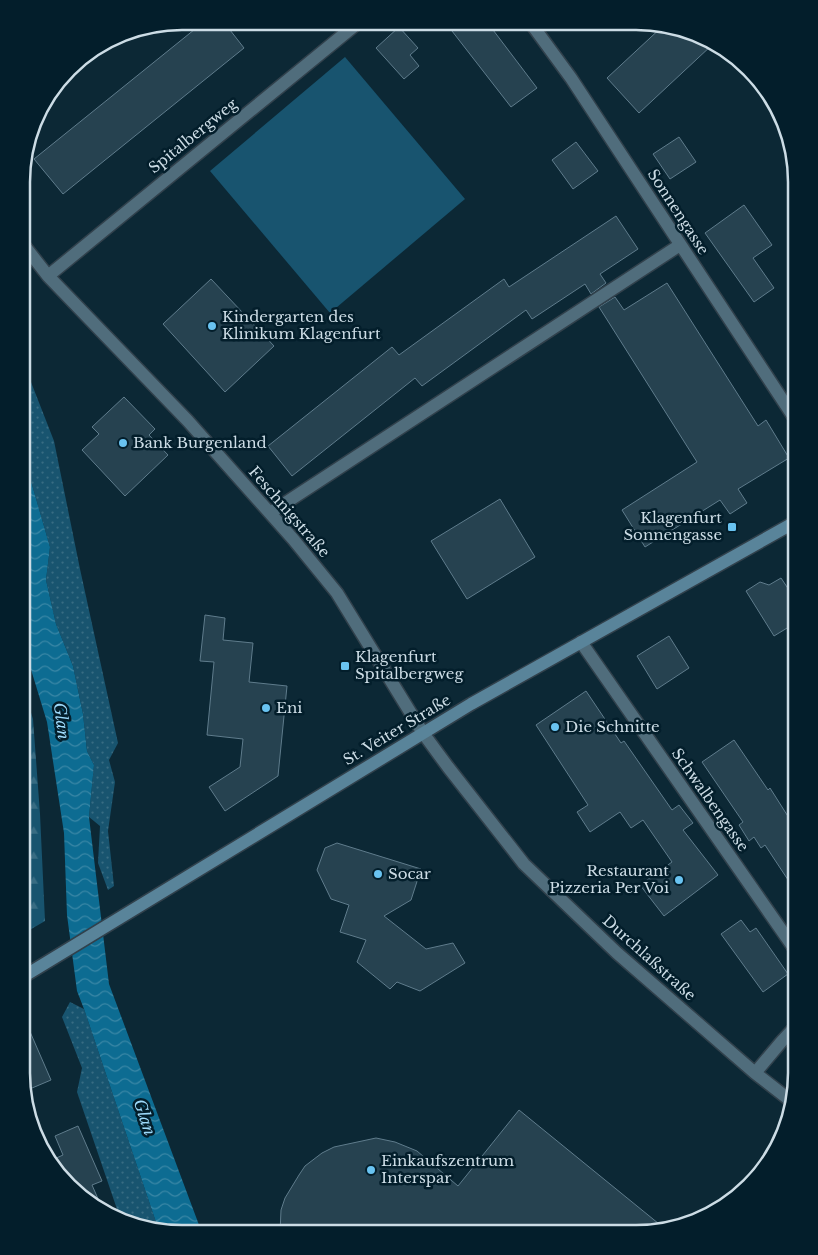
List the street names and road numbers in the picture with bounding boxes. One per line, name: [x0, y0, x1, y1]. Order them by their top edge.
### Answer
street label: Spitalbergweg: [145, 93, 242, 177]
street label: Sonnengasse: [644, 165, 713, 258]
street label: Feschnigstraße: [245, 462, 334, 561]
street label: St. Veiter Straße: [340, 690, 454, 769]
street label: Schwalbengasse: [668, 744, 753, 855]
street label: Durchlaßstraße: [599, 911, 700, 1004]

